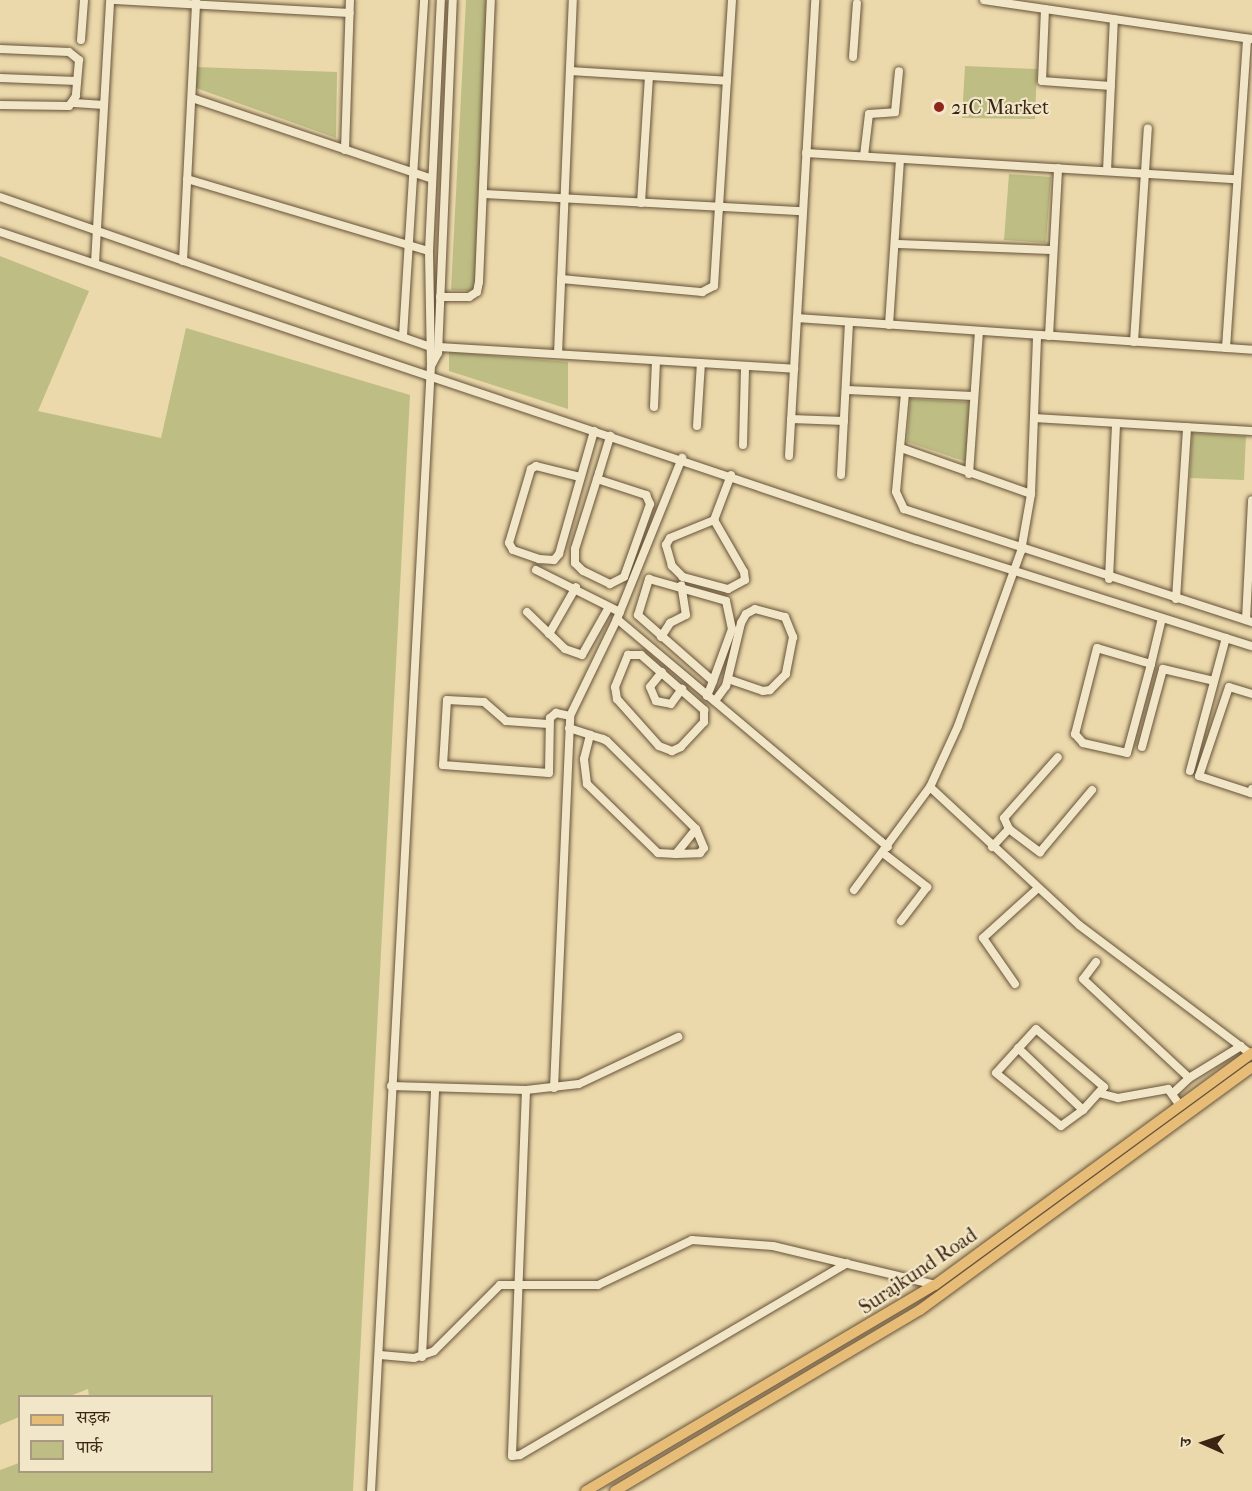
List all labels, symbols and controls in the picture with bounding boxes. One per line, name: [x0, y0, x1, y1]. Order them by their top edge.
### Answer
place label: 21C Market: [951, 95, 1049, 119]
marker: 21C Market: [932, 100, 946, 114]
street label: Surajkund Road: [854, 1223, 982, 1319]
legend: [18, 1395, 213, 1473]
text: सड़क: [76, 1407, 110, 1428]
north arrow: [1174, 1413, 1234, 1473]
text: पार्क: [76, 1437, 103, 1458]
text: उ: [1176, 1437, 1195, 1447]

